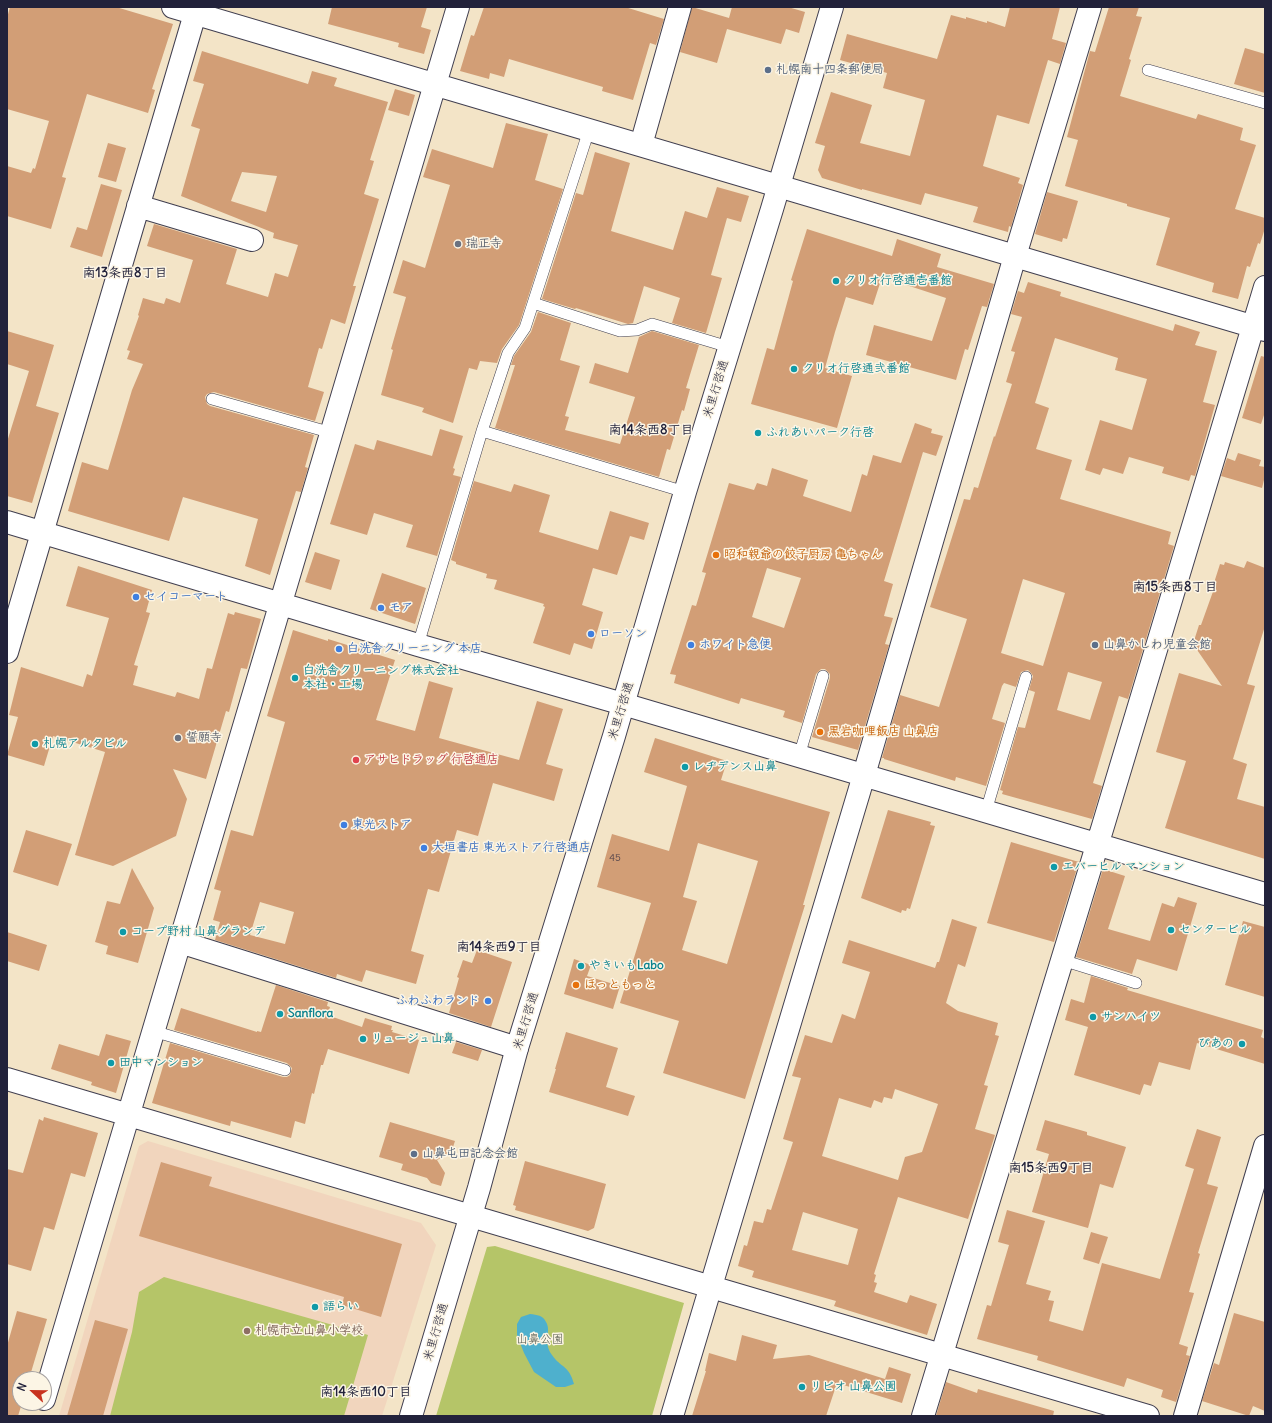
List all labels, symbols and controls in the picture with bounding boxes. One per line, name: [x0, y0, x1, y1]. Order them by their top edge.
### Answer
place label: 札幌南十四条郵便局: [776, 63, 884, 77]
marker: 札幌南十四条郵便局: [763, 65, 773, 75]
place label: 瑞正寺: [466, 237, 502, 251]
marker: 瑞正寺: [453, 239, 463, 249]
district label: 南13条西8丁目: [82, 265, 168, 281]
place label: クリオ行啓通壱番館: [844, 274, 952, 288]
marker: クリオ行啓通壱番館: [831, 276, 841, 286]
street label: 米里行啓通: [700, 358, 732, 420]
place label: クリオ行啓通弐番館: [802, 362, 910, 376]
marker: クリオ行啓通弐番館: [789, 364, 799, 374]
district label: 南14条西8丁目: [608, 422, 694, 438]
place label: ふれあいパーク行啓: [766, 426, 874, 440]
marker: ふれあいパーク行啓: [753, 428, 763, 438]
place label: 昭和親爺の餃子厨房 亀ちゃん: [724, 548, 883, 562]
marker: 昭和親爺の餃子厨房 亀ちゃん: [711, 550, 721, 560]
district label: 南15条西8丁目: [1132, 579, 1218, 595]
place label: セイコーマート: [144, 590, 228, 604]
marker: セイコーマート: [131, 592, 141, 602]
place label: モア: [389, 601, 413, 615]
marker: モア: [376, 603, 386, 613]
place label: ローソン: [599, 627, 647, 641]
marker: ローソン: [586, 629, 596, 639]
place label: ホワイト急便: [699, 638, 771, 652]
place label: 山鼻かしわ児童会館: [1103, 638, 1211, 652]
marker: ホワイト急便: [686, 640, 696, 650]
marker: 山鼻かしわ児童会館: [1090, 640, 1100, 650]
place label: 白洗舎クリーニング 本店: [347, 642, 482, 656]
marker: 白洗舎クリーニング 本店: [334, 644, 344, 654]
place label: 白洗舎クリーニング株式会社 本社・工場: [303, 664, 459, 692]
marker: 白洗舎クリーニング株式会社 本社・工場: [290, 673, 300, 683]
street label: 米里行啓通: [605, 680, 637, 742]
place label: 黒岩咖哩飯店 山鼻店: [828, 725, 939, 739]
marker: 黒岩咖哩飯店 山鼻店: [815, 727, 825, 737]
place label: 誓願寺: [186, 731, 222, 745]
marker: 誓願寺: [173, 733, 183, 743]
place label: 札幌アルタビル: [43, 737, 127, 751]
marker: 札幌アルタビル: [30, 739, 40, 749]
place label: アサヒドラッグ 行啓通店: [364, 753, 499, 767]
marker: アサヒドラッグ 行啓通店: [351, 755, 361, 765]
place label: レヂデンス山鼻: [693, 760, 777, 774]
marker: レヂデンス山鼻: [680, 762, 690, 772]
place label: 東光ストア: [352, 818, 412, 832]
marker: 東光ストア: [339, 820, 349, 830]
place label: 大垣書店 東光ストア行啓通店: [432, 841, 591, 855]
marker: 大垣書店 東光ストア行啓通店: [419, 843, 429, 853]
house number: 45: [609, 852, 621, 864]
place label: エバーヒル マンション: [1062, 860, 1185, 874]
marker: エバーヒル マンション: [1049, 862, 1059, 872]
place label: センタービル: [1179, 923, 1251, 937]
place label: コープ野村 山鼻グランデ: [131, 925, 266, 939]
marker: センタービル: [1166, 925, 1176, 935]
marker: コープ野村 山鼻グランデ: [118, 927, 128, 937]
district label: 南14条西9丁目: [456, 939, 542, 955]
place label: やきいもLabo: [589, 959, 664, 973]
marker: やきいもLabo: [576, 961, 586, 971]
place label: ほっともっと: [584, 978, 656, 992]
marker: ほっともっと: [571, 980, 581, 990]
street label: 米里行啓通: [510, 990, 542, 1052]
place label: ふわふわランド: [396, 994, 480, 1008]
marker: ふわふわランド: [483, 996, 493, 1006]
place label: Sanflora: [288, 1007, 333, 1021]
marker: Sanflora: [275, 1009, 285, 1019]
place label: サンハイツ: [1101, 1010, 1161, 1024]
marker: サンハイツ: [1088, 1012, 1098, 1022]
place label: リュージュ山鼻: [371, 1032, 455, 1046]
marker: リュージュ山鼻: [358, 1034, 368, 1044]
place label: ぴあの: [1198, 1037, 1234, 1051]
marker: ぴあの: [1237, 1039, 1247, 1049]
place label: 田中マンション: [119, 1056, 203, 1070]
marker: 田中マンション: [106, 1058, 116, 1068]
place label: 山鼻屯田記念会館: [422, 1147, 518, 1161]
marker: 山鼻屯田記念会館: [409, 1149, 419, 1159]
district label: 南15条西9丁目: [1008, 1160, 1094, 1176]
place label: 語らい: [323, 1300, 359, 1314]
street label: 米里行啓通: [421, 1301, 451, 1363]
marker: 語らい: [310, 1302, 320, 1312]
place label: 札幌市立山鼻小学校: [255, 1324, 363, 1338]
marker: 札幌市立山鼻小学校: [242, 1326, 252, 1336]
park label: 山鼻公園: [516, 1333, 564, 1347]
north arrow: [12, 1371, 52, 1411]
place label: リビオ 山鼻公園: [810, 1380, 897, 1394]
text: N: [14, 1381, 30, 1393]
marker: リビオ 山鼻公園: [797, 1382, 807, 1392]
district label: 南14条西10丁目: [320, 1384, 412, 1400]

